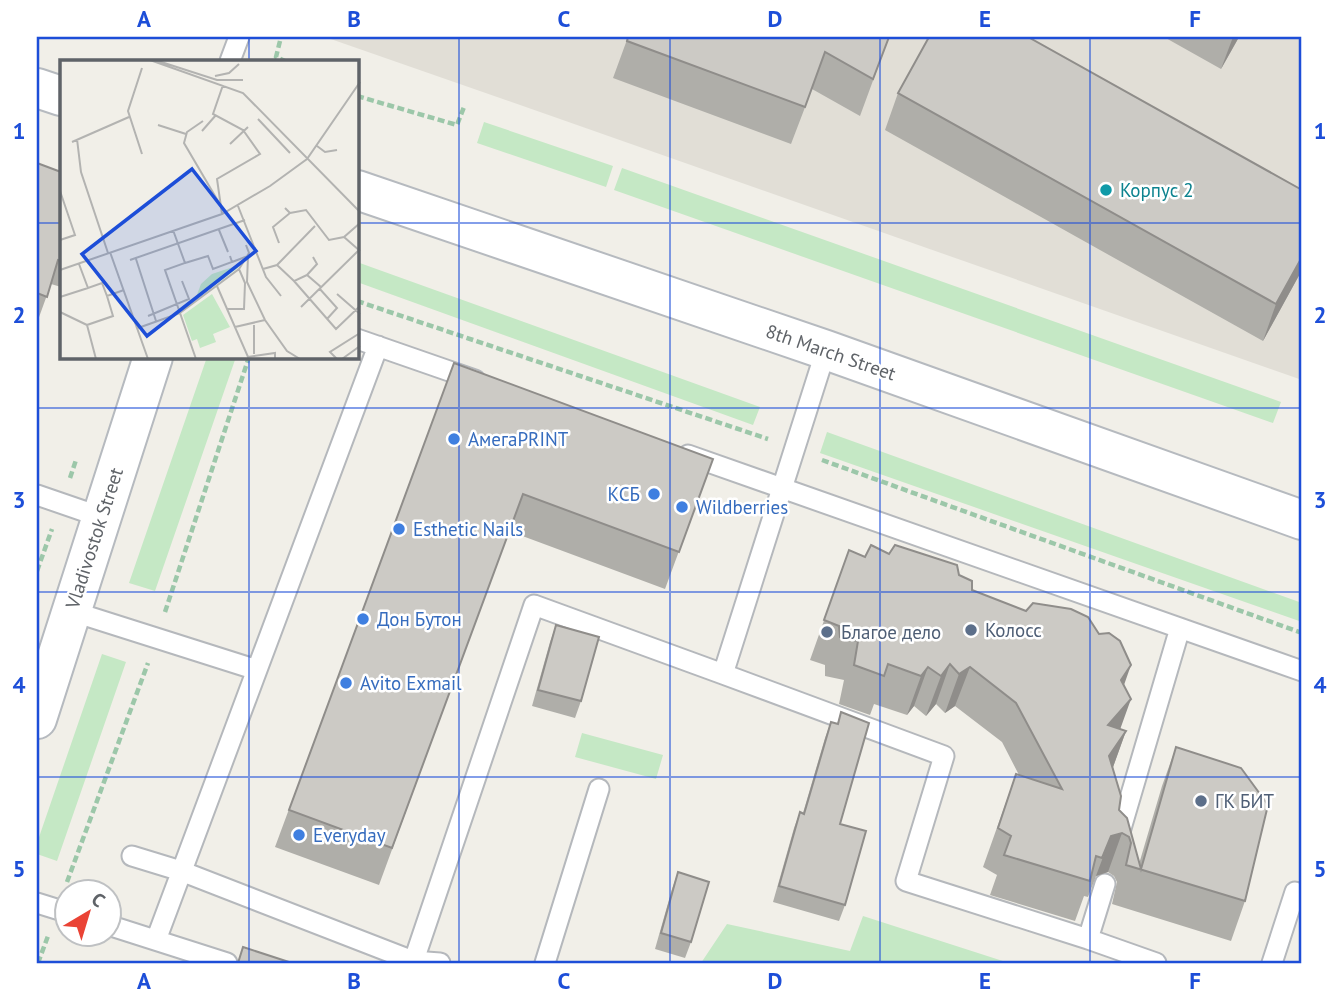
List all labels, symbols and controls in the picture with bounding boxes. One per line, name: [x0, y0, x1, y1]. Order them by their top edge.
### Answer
text: A: [137, 4, 151, 33]
text: B: [347, 4, 361, 33]
text: C: [558, 4, 571, 33]
text: D: [768, 4, 782, 33]
text: E: [979, 4, 991, 33]
text: F: [1189, 4, 1201, 33]
inset map: [60, 60, 359, 359]
text: 1: [12, 116, 26, 145]
text: 1: [1313, 116, 1327, 145]
place label: Корпус 2: [1120, 178, 1194, 202]
marker: Корпус 2: [1098, 182, 1114, 198]
text: 2: [12, 300, 26, 329]
text: 2: [1313, 300, 1327, 329]
street label: 8th March Street: [763, 319, 900, 386]
place label: АмегаPRINT: [468, 427, 569, 451]
marker: АмегаPRINT: [446, 431, 462, 447]
street label: Vladivostok Street: [60, 464, 128, 612]
place label: КСБ: [607, 482, 640, 506]
text: 3: [12, 485, 26, 514]
text: 3: [1313, 485, 1327, 514]
marker: КСБ: [646, 486, 662, 502]
place label: Wildberries: [696, 495, 788, 519]
marker: Wildberries: [674, 499, 690, 515]
place label: Esthetic Nails: [413, 517, 523, 541]
marker: Esthetic Nails: [391, 521, 407, 537]
place label: Дон Бутон: [377, 607, 462, 631]
marker: Дон Бутон: [355, 611, 371, 627]
place label: Колосс: [985, 618, 1042, 642]
place label: Благое дело: [841, 620, 941, 644]
marker: Колосс: [963, 622, 979, 638]
marker: Благое дело: [819, 624, 835, 640]
text: 4: [12, 670, 26, 699]
text: 4: [1313, 670, 1327, 699]
place label: Avito Exmail: [360, 671, 462, 695]
marker: Avito Exmail: [338, 675, 354, 691]
place label: ГК БИТ: [1215, 789, 1274, 813]
marker: ГК БИТ: [1193, 793, 1209, 809]
place label: Everyday: [313, 823, 386, 847]
marker: Everyday: [291, 827, 307, 843]
text: 5: [12, 854, 26, 883]
text: 5: [1313, 854, 1327, 883]
north arrow: [52, 878, 122, 948]
text: С: [87, 887, 110, 913]
text: A: [137, 966, 151, 995]
text: B: [347, 966, 361, 995]
text: C: [558, 966, 571, 995]
text: D: [768, 966, 782, 995]
text: E: [979, 966, 991, 995]
text: F: [1189, 966, 1201, 995]

